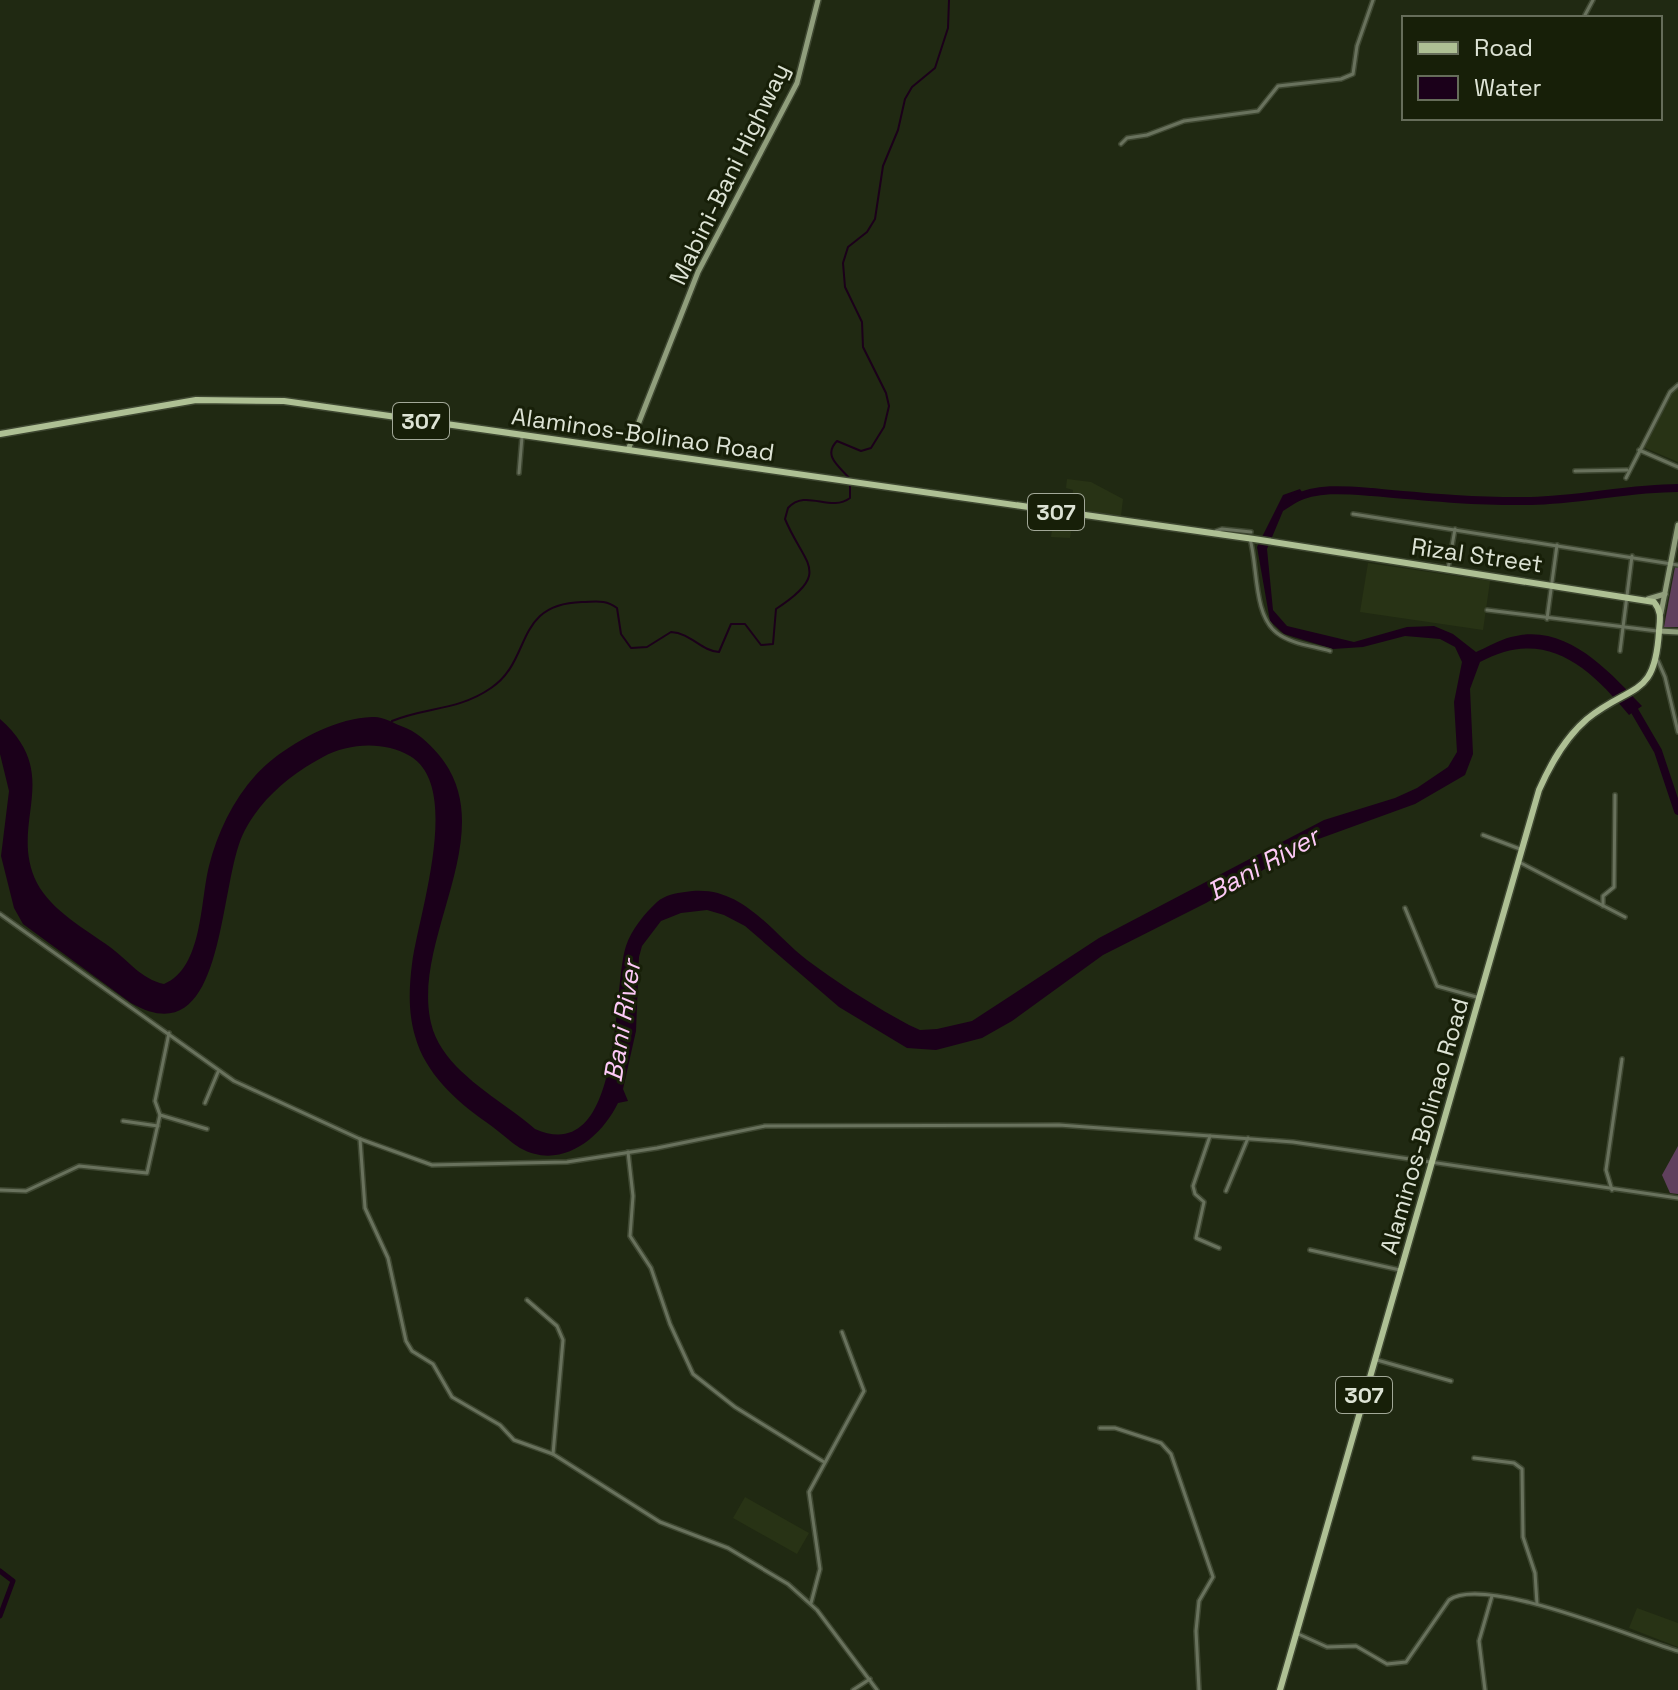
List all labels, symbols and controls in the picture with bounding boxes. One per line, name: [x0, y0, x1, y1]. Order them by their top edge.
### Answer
legend: [1402, 16, 1662, 120]
text: Road: [1474, 32, 1533, 63]
street label: Mabini-Bani Highway: [662, 58, 796, 290]
text: Water: [1474, 72, 1542, 103]
street label: Alaminos-Bolinao Road: [510, 400, 776, 468]
road number: 307: [393, 403, 449, 439]
road number: 307: [1028, 494, 1084, 530]
street label: Rizal Street: [1409, 530, 1545, 580]
water label: Bani River: [1201, 818, 1328, 909]
water label: Bani River: [596, 955, 649, 1084]
street label: Alaminos-Bolinao Road: [1373, 994, 1475, 1258]
road number: 307: [1336, 1377, 1392, 1413]

